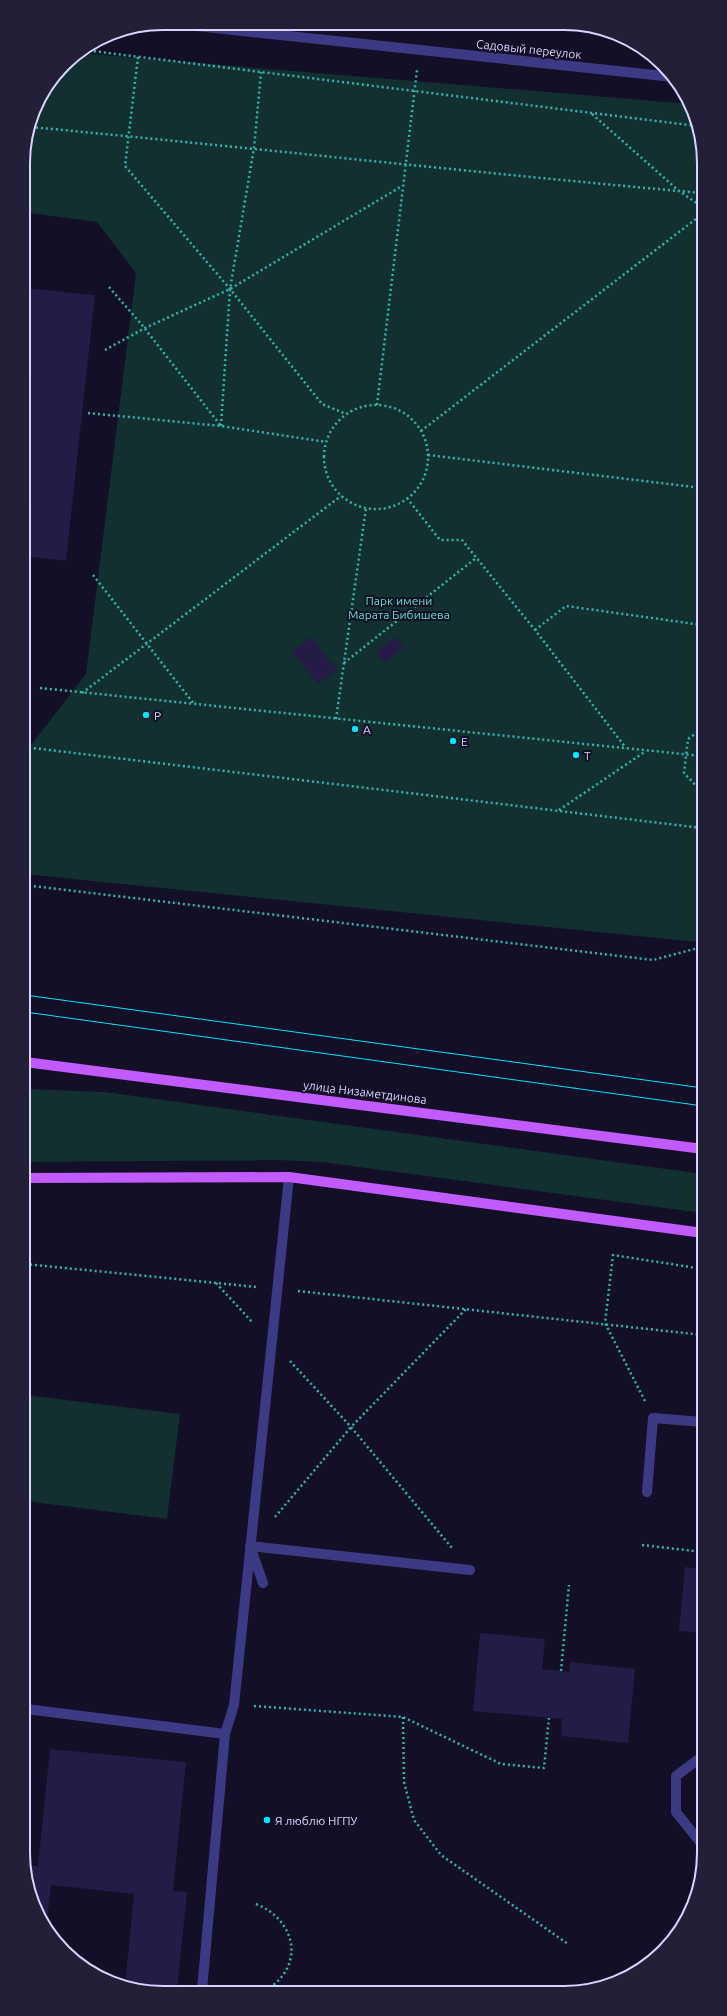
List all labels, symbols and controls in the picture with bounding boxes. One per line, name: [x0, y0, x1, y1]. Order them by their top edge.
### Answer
street label: Садовый переулок: [476, 37, 582, 61]
park label: Парк имени Марата Бибишева: [348, 594, 450, 621]
place label: Р: [154, 709, 161, 722]
marker: Р: [141, 710, 151, 720]
place label: А: [363, 723, 371, 736]
marker: А: [350, 724, 360, 734]
place label: Е: [461, 735, 468, 748]
marker: Е: [448, 736, 458, 746]
place label: Т: [584, 749, 591, 762]
marker: Т: [571, 750, 581, 760]
street label: улица Низаметдинова: [303, 1078, 427, 1106]
place label: Я люблю НГПУ: [275, 1814, 358, 1827]
marker: Я люблю НГПУ: [262, 1815, 272, 1825]

